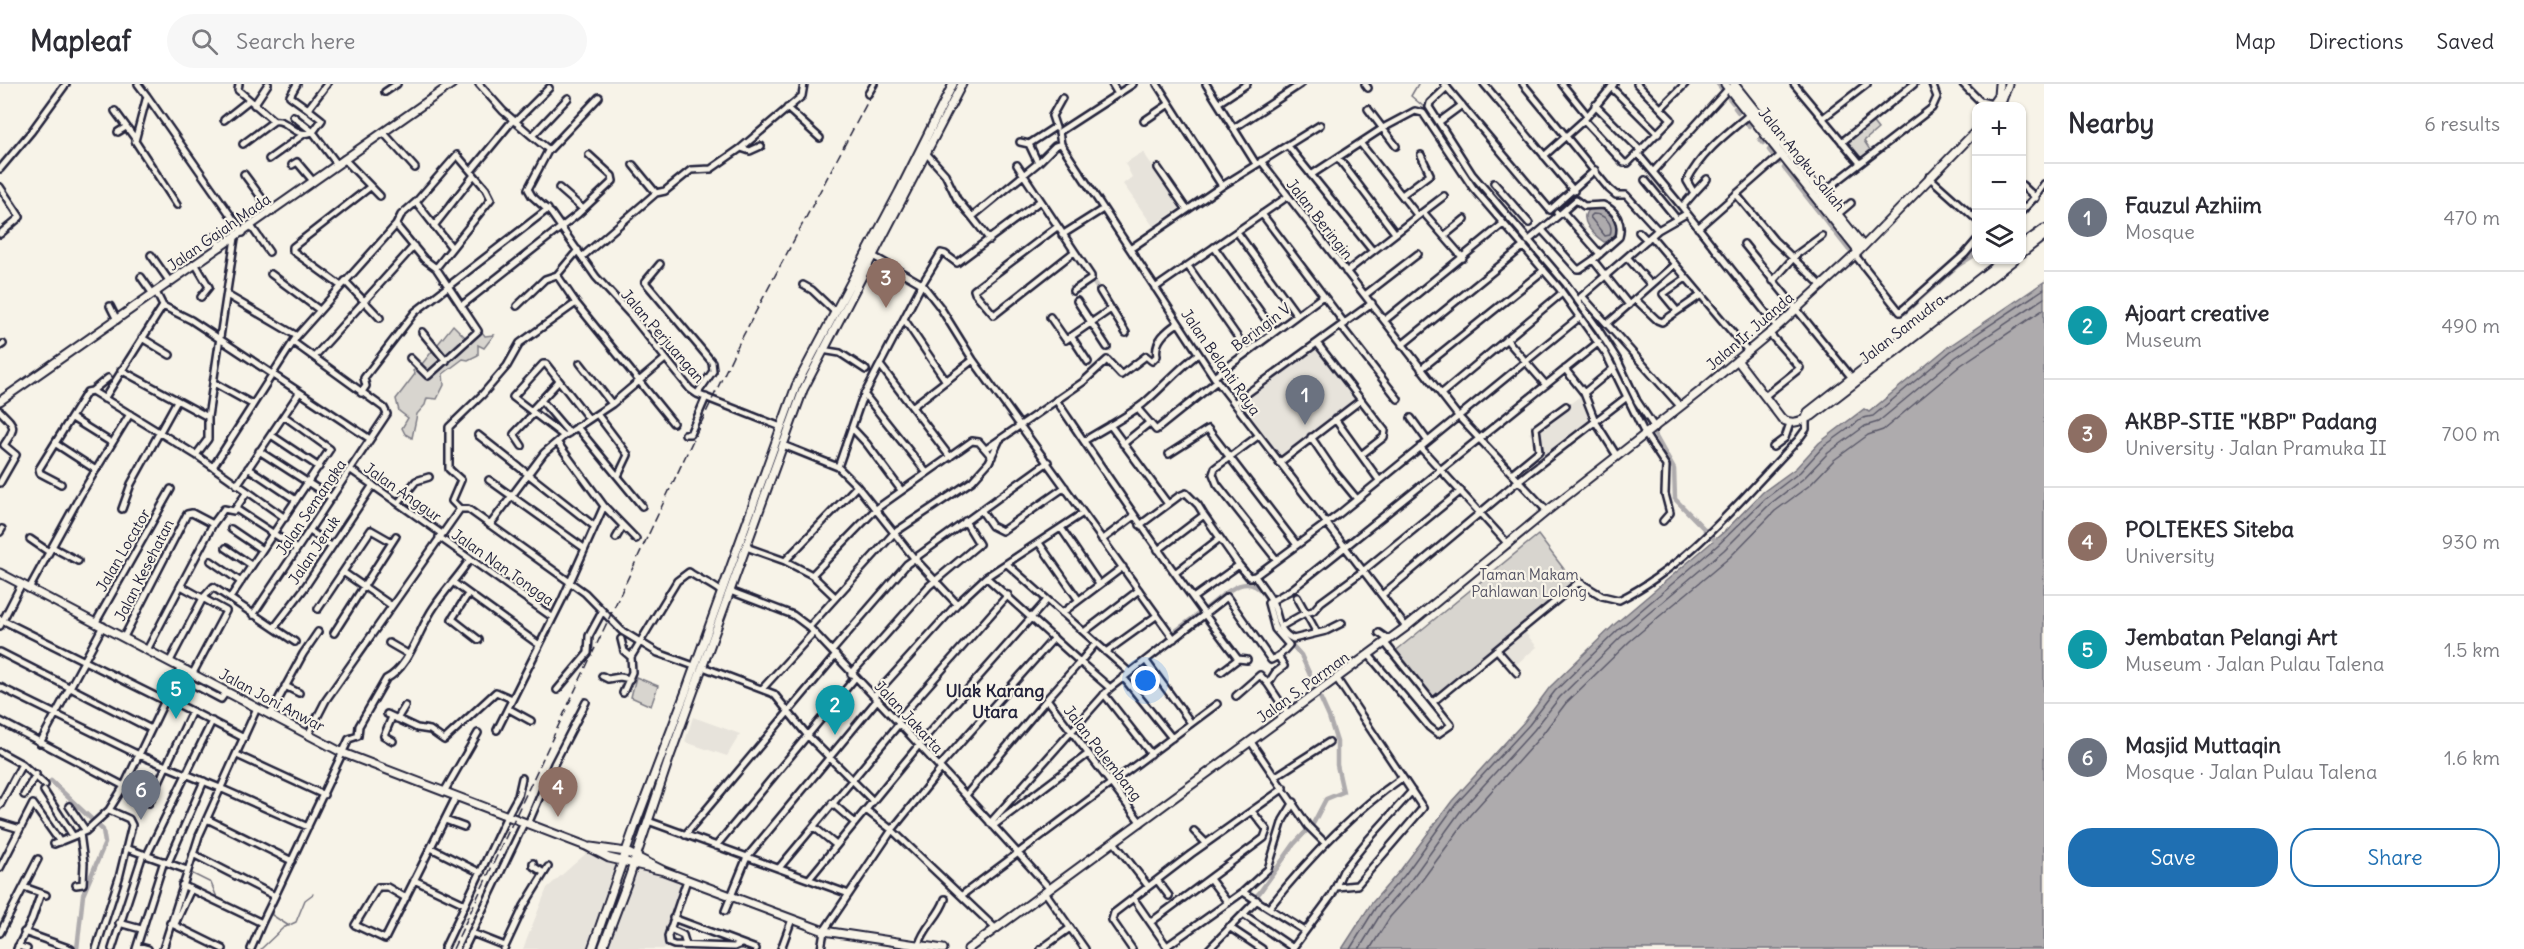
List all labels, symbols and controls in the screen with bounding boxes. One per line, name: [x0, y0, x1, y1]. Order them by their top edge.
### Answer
search box: [167, 14, 587, 68]
text: Mapleaf: [30, 23, 131, 59]
icon: search: [188, 25, 221, 58]
text: Search here: [236, 27, 355, 55]
text: Map: [2235, 28, 2276, 55]
text: Directions: [2309, 28, 2403, 55]
text: Saved: [2436, 28, 2494, 55]
map controls: [1972, 102, 2026, 264]
button: +: [1972, 102, 2026, 156]
street label: Jalan Angku Saliah: [1754, 103, 1850, 215]
text: Nearby: [2068, 107, 2154, 140]
text: 6 results: [2424, 111, 2500, 136]
button: −: [1972, 156, 2026, 210]
street label: Jalan Beringin: [1283, 175, 1357, 263]
street label: Jalan Gajah Mada: [164, 189, 275, 275]
text: Fauzul Azhiim: [2125, 191, 2262, 219]
text: 1: [2084, 205, 2091, 230]
text: 470 m: [2443, 205, 2500, 230]
button: layers: [1972, 210, 2026, 264]
text: Mosque: [2125, 219, 2195, 244]
pin: 3: [866, 258, 906, 308]
street label: Jalan Perjuangan: [617, 285, 709, 387]
street label: Jalan Ir. Juanda: [1702, 288, 1798, 374]
street label: Jalan Samudra: [1856, 290, 1949, 368]
street label: Beringin V: [1228, 299, 1294, 355]
text: Ajoart creative: [2125, 299, 2269, 327]
street label: Jalan Belanti Raya: [1177, 305, 1265, 419]
text: 2: [2082, 313, 2093, 338]
text: 490 m: [2441, 313, 2500, 338]
text: Museum: [2125, 327, 2202, 352]
pin: 1: [1286, 376, 1324, 425]
text: AKBP-STIE "KBP" Padang: [2125, 407, 2377, 435]
text: 3: [2082, 421, 2093, 446]
text: 700 m: [2442, 421, 2500, 446]
text: University · Jalan Pramuka II: [2125, 435, 2387, 460]
street label: Jalan Semangka: [272, 455, 350, 559]
street label: Jalan Anggur: [361, 458, 445, 526]
street label: Jalan Locator: [92, 505, 154, 595]
street label: Jalan Jeruk: [284, 512, 344, 588]
text: POLTEKES Siteba: [2125, 515, 2294, 543]
street label: Jalan Kesehatan: [110, 516, 178, 624]
street label: Jalan Nan Tongga: [448, 525, 558, 610]
text: 4: [2082, 529, 2093, 554]
text: 930 m: [2442, 529, 2500, 554]
text: University: [2125, 543, 2215, 568]
park label: Taman Makam Pahlawan Lolong: [1471, 565, 1587, 601]
text: Jembatan Pelangi Art: [2125, 623, 2337, 651]
text: 5: [2082, 637, 2093, 662]
text: 1.5 km: [2444, 637, 2500, 662]
street label: Jalan S. Parman: [1253, 647, 1353, 727]
text: Museum · Jalan Pulau Talena: [2125, 651, 2384, 676]
street label: Jalan Joni Anwar: [216, 664, 328, 736]
your location: [1131, 666, 1160, 695]
pin: 5: [156, 670, 195, 719]
street label: Jalan Jakarta: [871, 677, 948, 758]
district label: Ulak Karang Utara: [945, 679, 1045, 723]
pin: 2: [816, 686, 854, 735]
street label: Jalan Palembang: [1060, 701, 1146, 805]
text: Masjid Muttaqin: [2125, 731, 2281, 759]
text: 6: [2082, 745, 2093, 770]
text: 1.6 km: [2444, 745, 2500, 770]
text: Mosque · Jalan Pulau Talena: [2125, 759, 2377, 784]
pin: 4: [538, 768, 578, 817]
pin: 6: [122, 770, 160, 820]
button: Save: [2068, 828, 2278, 887]
button: Share: [2290, 828, 2500, 887]

